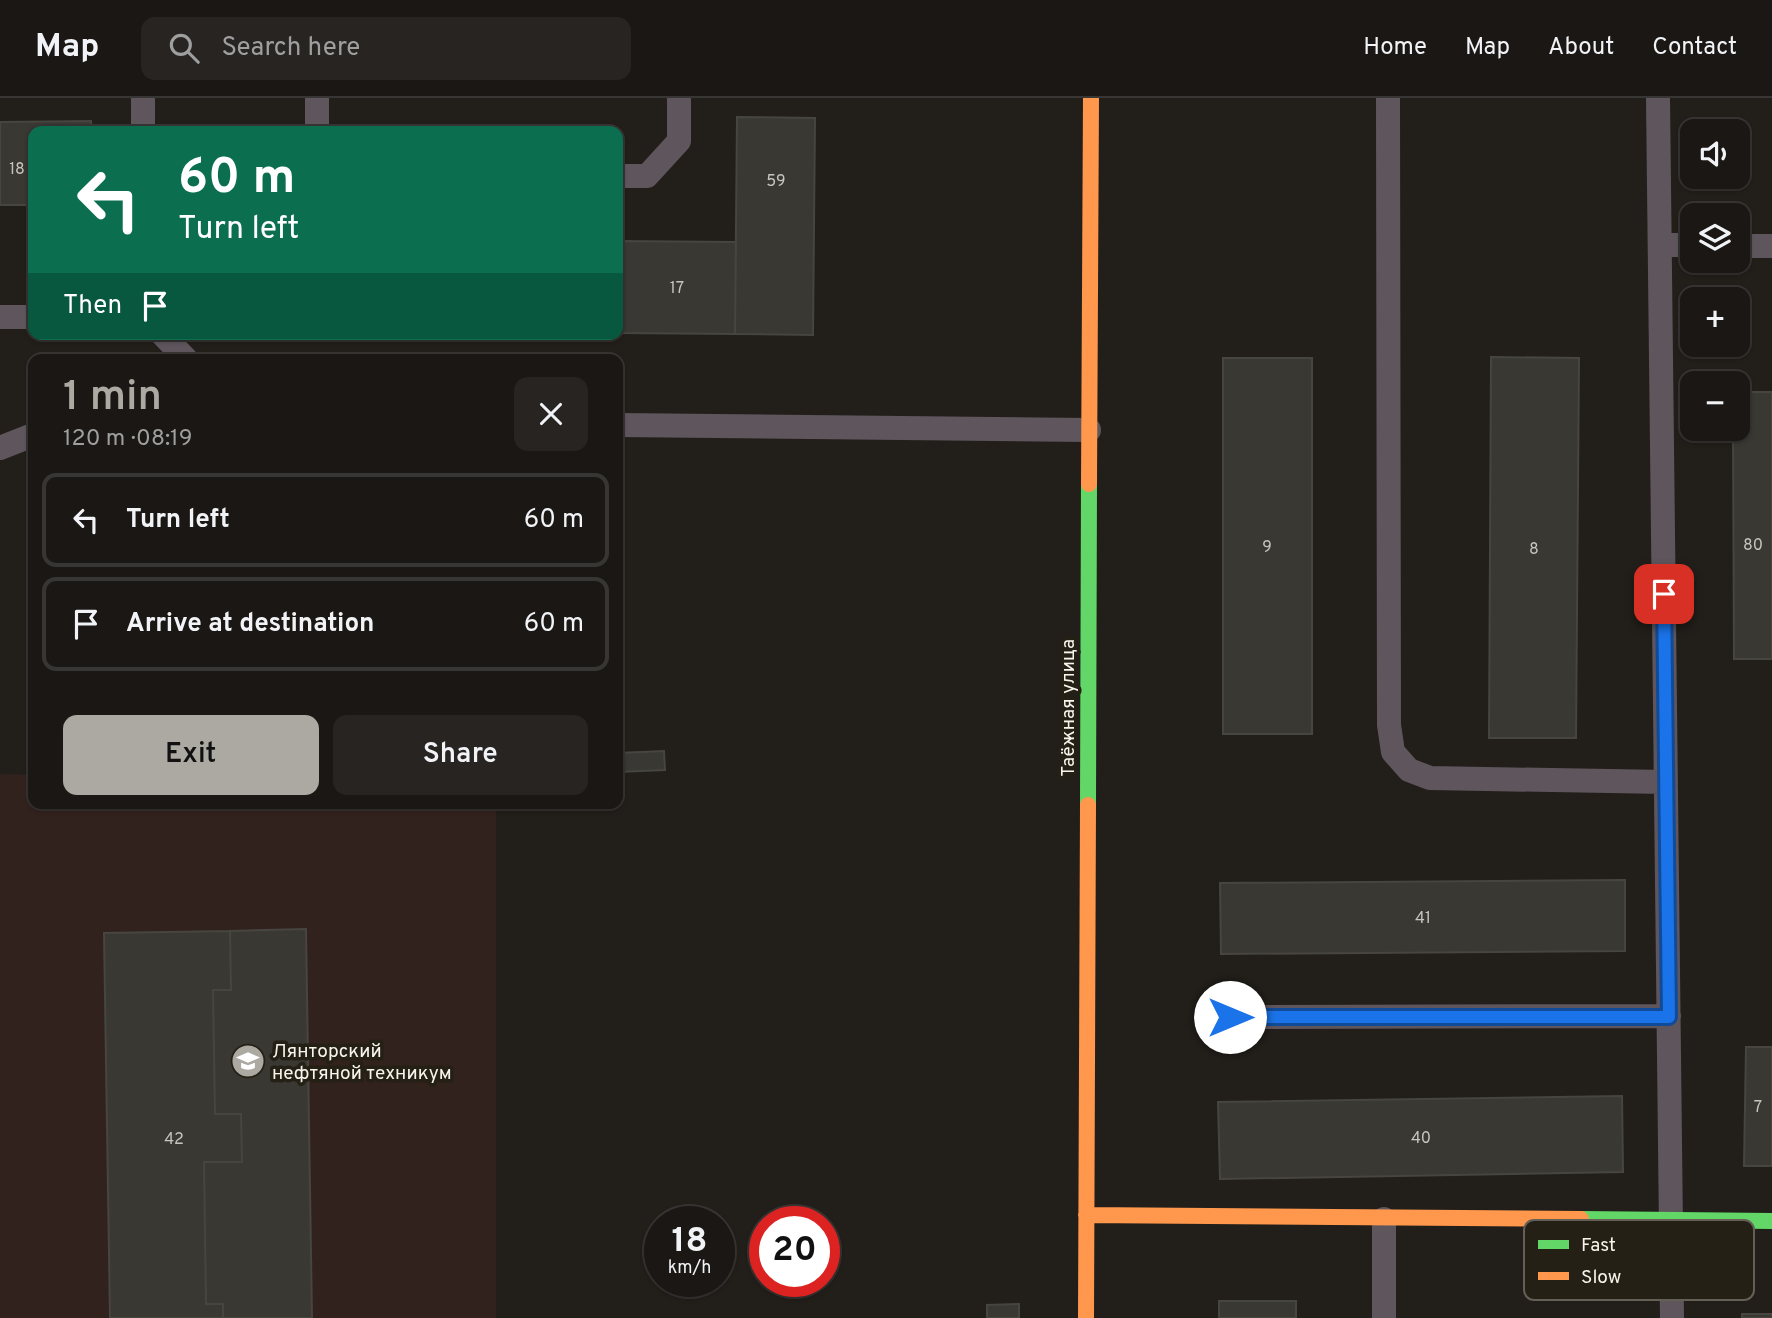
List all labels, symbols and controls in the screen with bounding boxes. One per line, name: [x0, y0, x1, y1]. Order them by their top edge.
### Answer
search box: [141, 17, 631, 80]
text: Map: [35, 27, 99, 69]
icon: search: [165, 29, 203, 67]
text: Search here: [221, 32, 360, 65]
text: Home: [1363, 33, 1427, 63]
text: Map: [1465, 33, 1510, 63]
text: About: [1548, 33, 1614, 63]
text: Contact: [1652, 33, 1737, 63]
map controls: [1680, 119, 1750, 441]
button: sound: [1680, 119, 1750, 189]
text: 60 m: [178, 149, 296, 211]
icon: left: [63, 154, 154, 245]
house number: 18: [9, 160, 25, 180]
house number: 59: [766, 172, 786, 192]
button: layers: [1680, 203, 1750, 273]
text: Turn left: [178, 210, 299, 250]
house number: 17: [670, 279, 684, 299]
icon: arrive: [136, 287, 174, 325]
button: +: [1680, 287, 1750, 357]
text: Then: [63, 290, 122, 323]
button: −: [1680, 371, 1750, 441]
text: 1 min: [63, 372, 162, 425]
button: close: [514, 377, 588, 451]
text: 120 m · 08:19: [63, 425, 192, 454]
icon: left: [67, 501, 105, 539]
text: Turn left: [126, 504, 230, 537]
text: 60 m: [524, 504, 584, 537]
house number: 80: [1743, 536, 1763, 556]
house number: 9: [1262, 538, 1272, 558]
house number: 8: [1529, 540, 1539, 560]
pin: [1634, 564, 1694, 624]
icon: arrive: [1645, 575, 1683, 613]
icon: arrive: [67, 605, 105, 643]
text: Arrive at destination: [126, 608, 374, 641]
text: 60 m: [524, 608, 584, 641]
street label: Таёжная улица: [1057, 639, 1081, 777]
button: Exit: [63, 715, 319, 795]
button: Share: [333, 715, 588, 795]
house number: 41: [1415, 909, 1431, 929]
position arrow: [1193, 980, 1267, 1054]
place label: Лянторский нефтяной техникум: [272, 1040, 452, 1086]
school or university icon: Лянторский нефтяной техникум: [229, 1042, 267, 1080]
house number: 7: [1754, 1098, 1762, 1118]
house number: 40: [1411, 1129, 1431, 1149]
house number: 42: [164, 1130, 184, 1150]
speed limit sign: 20: [749, 1206, 840, 1297]
text: 18: [671, 1220, 708, 1264]
legend: [1524, 1220, 1754, 1300]
text: Fast: [1581, 1234, 1616, 1258]
text: km/h: [668, 1257, 711, 1280]
text: Slow: [1581, 1266, 1621, 1290]

